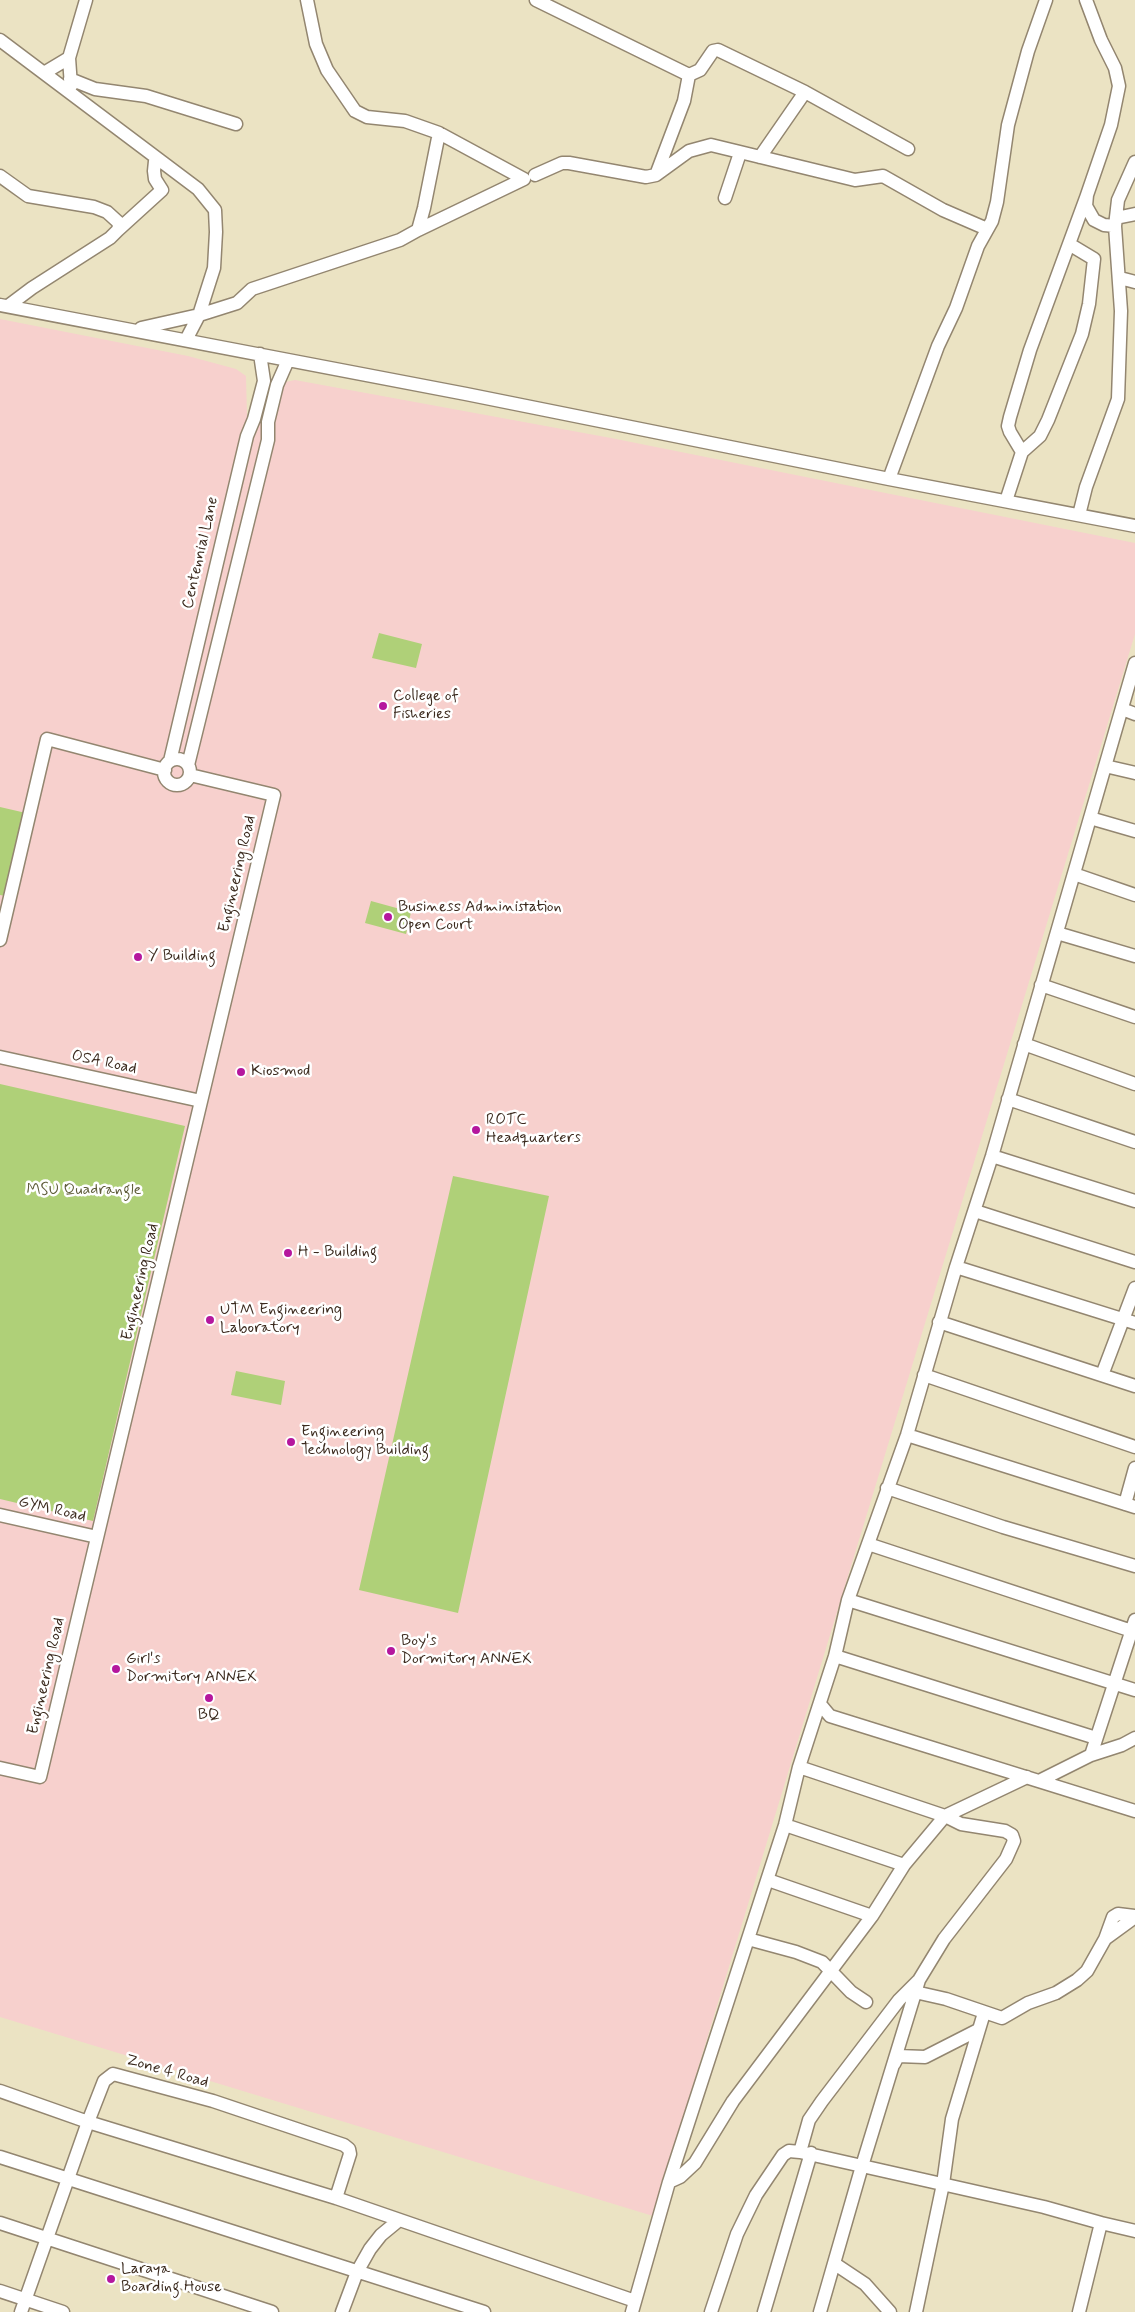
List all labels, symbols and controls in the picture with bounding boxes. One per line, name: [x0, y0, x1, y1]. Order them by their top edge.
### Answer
street label: Centennial Lane: [179, 495, 223, 611]
place label: College of Fisheries: [393, 687, 459, 725]
marker: College of Fisheries: [377, 700, 389, 712]
street label: Engineering Road: [215, 814, 261, 934]
place label: Business Administation Open Court: [398, 898, 562, 936]
marker: Business Administation Open Court: [382, 911, 394, 923]
place label: Y Building: [148, 947, 216, 967]
marker: Y Building: [132, 951, 144, 963]
street label: OSA Road: [70, 1047, 138, 1079]
place label: Kiosmod: [251, 1062, 310, 1082]
marker: Kiosmod: [235, 1066, 247, 1078]
place label: ROTC Headquarters: [486, 1111, 581, 1149]
marker: ROTC Headquarters: [470, 1124, 482, 1136]
park label: MSU Quadrangle: [27, 1181, 141, 1201]
street label: Engineering Road: [118, 1222, 164, 1342]
place label: H - Building: [298, 1243, 377, 1263]
marker: H - Building: [282, 1247, 294, 1259]
place label: UTM Engineering Laboratory: [220, 1301, 342, 1339]
marker: UTM Engineering Laboratory: [204, 1314, 216, 1326]
place label: Engineering Technology Building: [301, 1423, 429, 1461]
marker: Engineering Technology Building: [285, 1436, 297, 1448]
street label: GYM Road: [16, 1493, 88, 1527]
street label: Engineering Road: [24, 1616, 70, 1736]
place label: Boy's Dormitory ANNEX: [401, 1632, 532, 1670]
marker: Boy's Dormitory ANNEX: [385, 1645, 397, 1657]
place label: Girl's Dormitory ANNEX: [126, 1650, 257, 1688]
marker: Girl's Dormitory ANNEX: [110, 1663, 122, 1675]
marker: BQ: [203, 1692, 215, 1704]
place label: BQ: [198, 1706, 220, 1726]
street label: Zone 4 Road: [123, 2051, 211, 2093]
place label: Laraya Boarding House: [121, 2260, 222, 2298]
marker: Laraya Boarding House: [105, 2273, 117, 2285]

